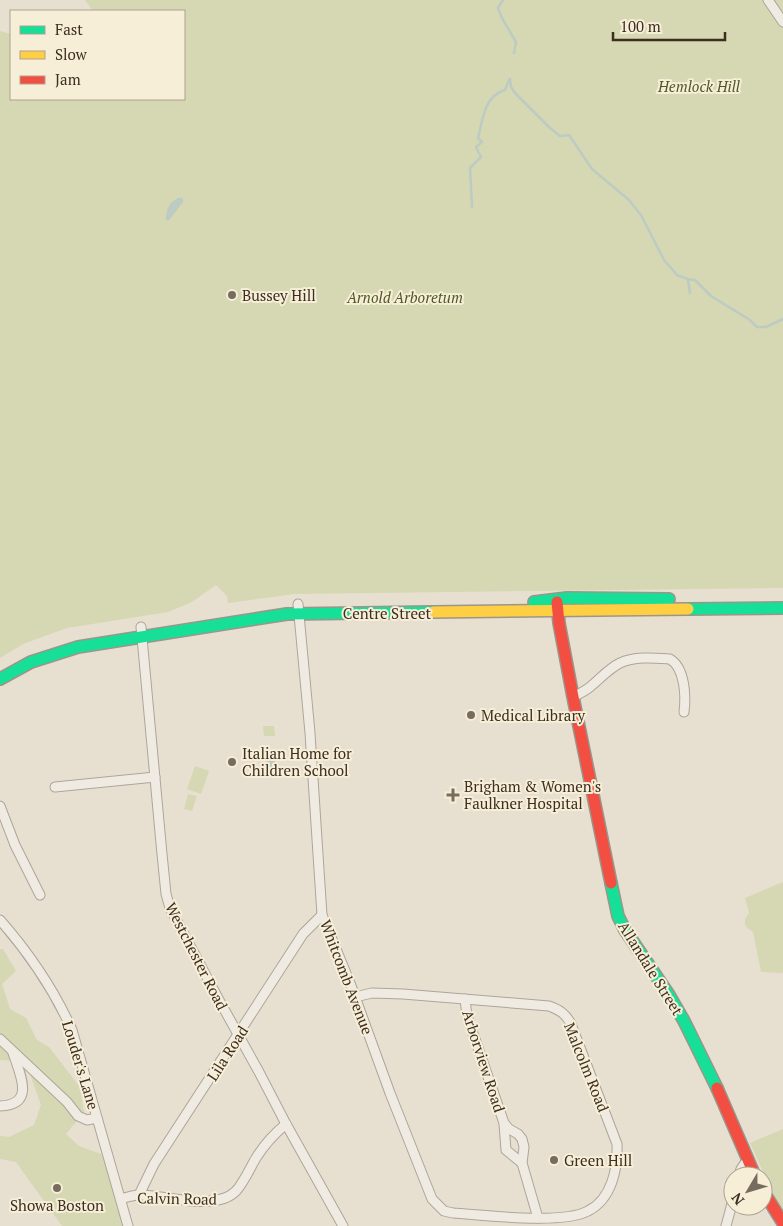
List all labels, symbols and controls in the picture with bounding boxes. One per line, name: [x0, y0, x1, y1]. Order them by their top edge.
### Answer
legend: [10, 10, 185, 100]
scale bar: [613, 10, 726, 42]
text: 100 m: [620, 16, 661, 36]
text: Fast: [55, 19, 83, 39]
text: Slow: [55, 44, 88, 64]
text: Jam: [55, 69, 81, 89]
park label: Hemlock Hill: [657, 76, 741, 96]
place label: Bussey Hill: [242, 285, 316, 305]
park label: Arnold Arboretum: [346, 287, 463, 307]
marker: Bussey Hill: [226, 289, 238, 301]
street label: Centre Street: [343, 603, 432, 623]
place label: Medical Library: [481, 705, 585, 725]
marker: Medical Library: [465, 709, 477, 721]
place label: Italian Home for Children School: [242, 743, 352, 780]
marker: Italian Home for Children School: [226, 756, 238, 768]
place label: Brigham & Women's Faulkner Hospital: [464, 776, 601, 813]
marker: Brigham & Women's Faulkner Hospital: [446, 788, 460, 802]
street label: Westchester Road: [161, 899, 233, 1013]
street label: Whitcomb Avenue: [316, 917, 378, 1037]
street label: Allandale Street: [614, 917, 688, 1019]
street label: Arborview Road: [458, 1007, 510, 1115]
street label: Louder's Lane: [58, 1018, 104, 1112]
street label: Malcolm Road: [560, 1019, 614, 1115]
street label: Lila Road: [202, 1022, 252, 1084]
place label: Green Hill: [564, 1150, 632, 1170]
marker: Green Hill: [548, 1154, 560, 1166]
north arrow: [723, 1166, 773, 1216]
marker: Showa Boston: [51, 1182, 63, 1194]
street label: Calvin Road: [137, 1187, 217, 1209]
text: N: [726, 1189, 748, 1209]
place label: Showa Boston: [10, 1195, 104, 1215]

